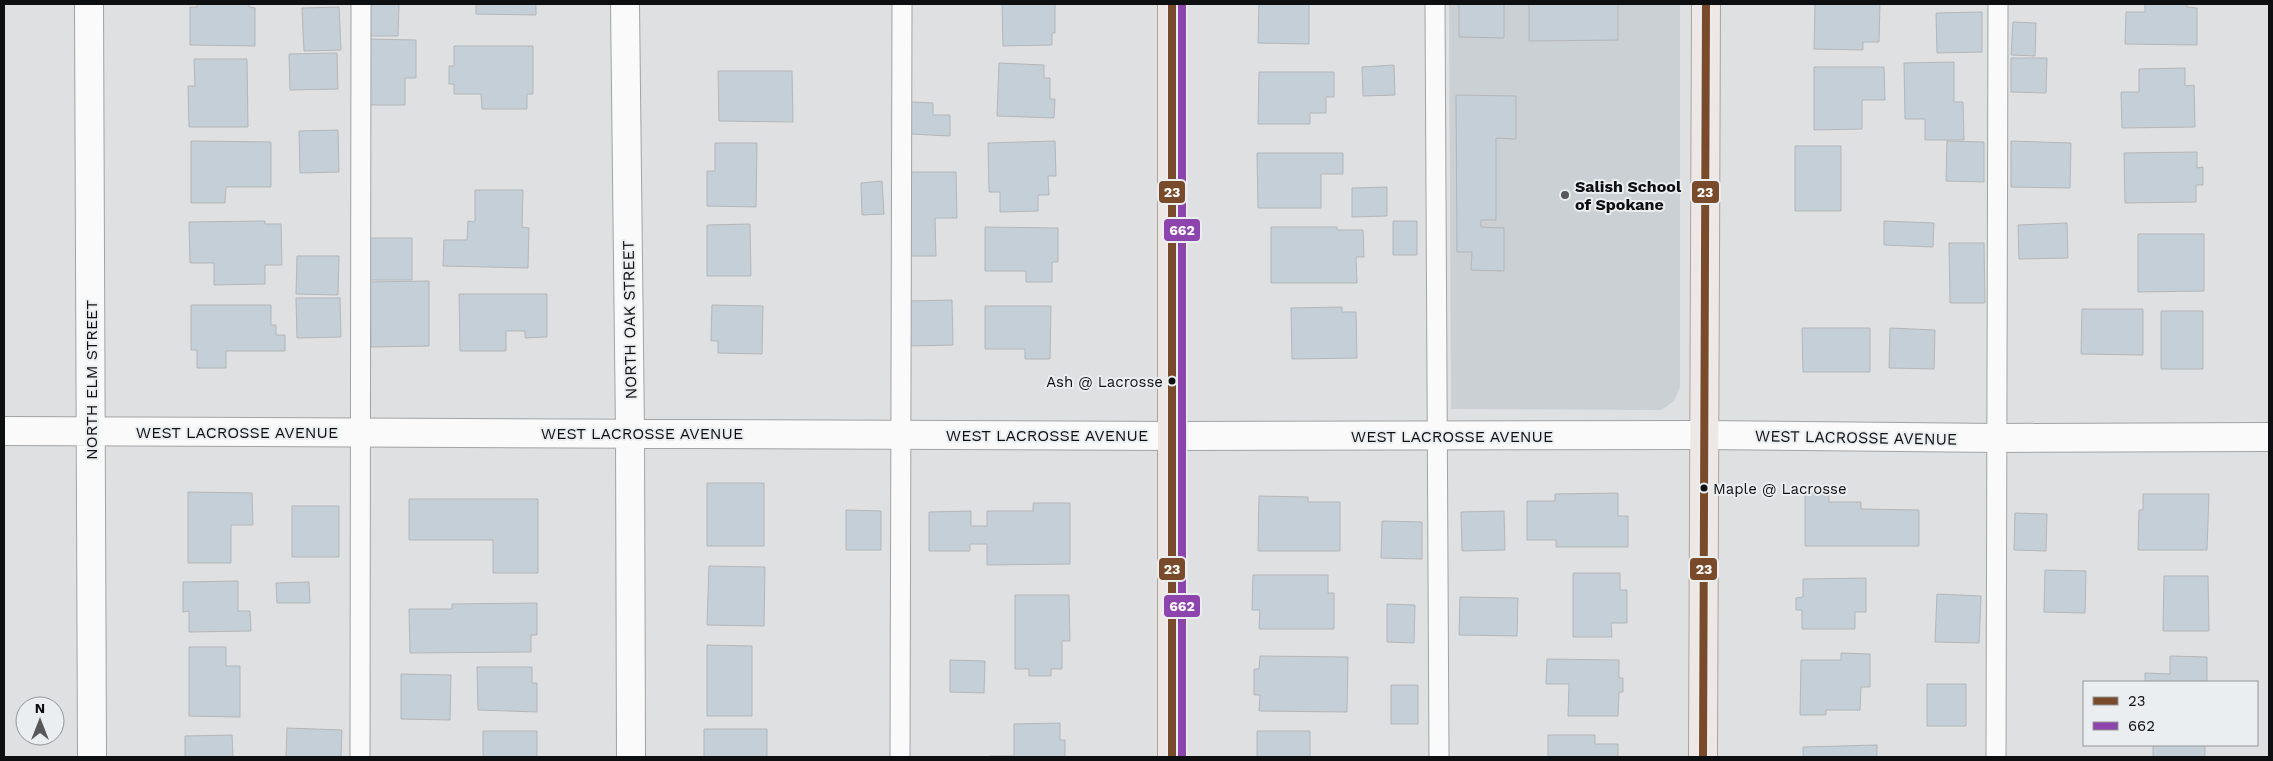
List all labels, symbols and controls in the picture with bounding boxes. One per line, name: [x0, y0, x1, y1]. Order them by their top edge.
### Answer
place label: Salish School of Spokane: [1575, 177, 1682, 214]
line badge: 23: [1158, 180, 1186, 204]
line badge: 23: [1691, 180, 1720, 204]
text: 23: [1164, 184, 1180, 200]
text: 23: [1697, 184, 1713, 200]
marker: Salish School of Spokane: [1559, 189, 1571, 201]
line badge: 662: [1163, 218, 1201, 242]
text: 662: [1169, 222, 1195, 238]
street label: NORTH OAK STREET: [619, 240, 640, 400]
street label: NORTH ELM STREET: [82, 300, 101, 460]
place label: Ash @ Lacrosse: [1046, 373, 1163, 391]
marker: Ash @ Lacrosse: [1167, 376, 1177, 386]
street label: WEST LACROSSE AVENUE: [136, 423, 338, 442]
street label: WEST LACROSSE AVENUE: [541, 424, 743, 443]
street label: WEST LACROSSE AVENUE: [946, 426, 1148, 445]
street label: WEST LACROSSE AVENUE: [1755, 426, 1957, 449]
street label: WEST LACROSSE AVENUE: [1351, 427, 1553, 446]
place label: Maple @ Lacrosse: [1713, 480, 1847, 498]
marker: Maple @ Lacrosse: [1699, 483, 1709, 493]
line badge: 23: [1158, 557, 1186, 581]
line badge: 23: [1689, 557, 1718, 581]
text: 23: [1164, 561, 1180, 577]
text: 23: [1696, 561, 1712, 577]
line badge: 662: [1163, 594, 1201, 618]
text: 662: [1169, 598, 1195, 614]
legend: [2083, 681, 2258, 746]
text: 23: [2128, 692, 2146, 710]
north arrow: [15, 696, 65, 746]
text: N: [35, 700, 45, 716]
text: 662: [2128, 717, 2155, 735]

